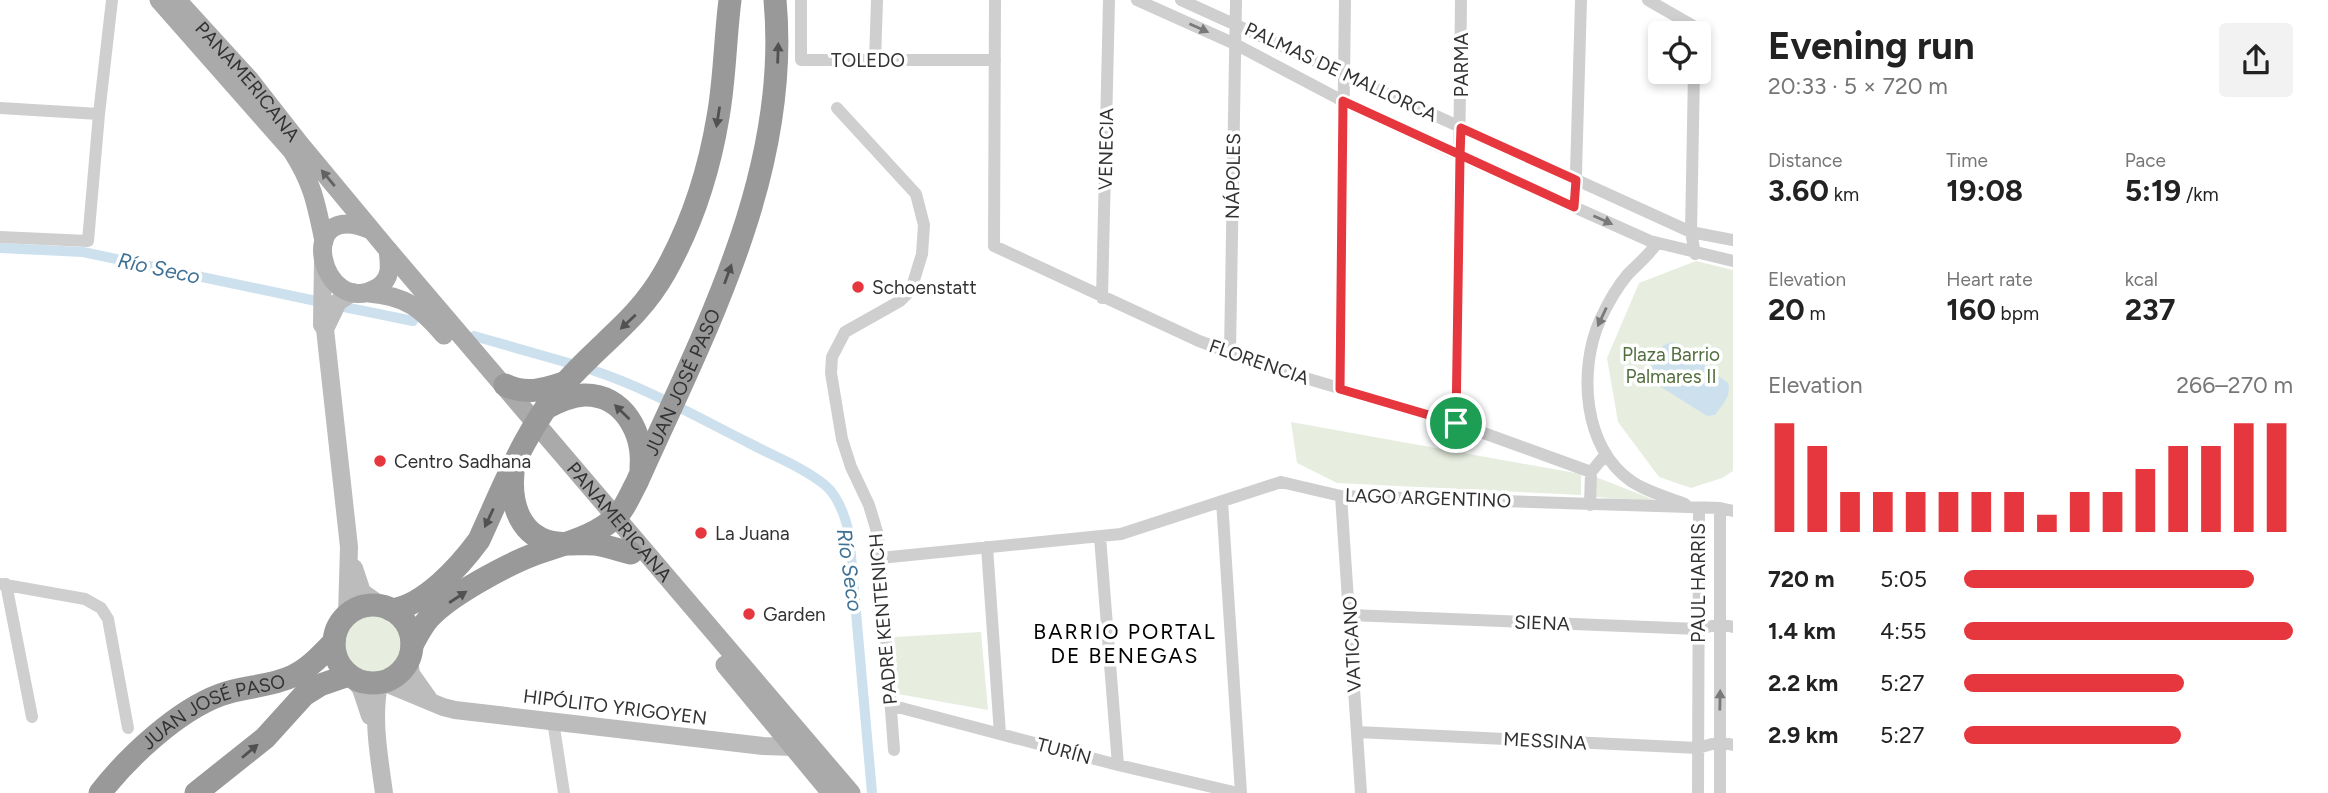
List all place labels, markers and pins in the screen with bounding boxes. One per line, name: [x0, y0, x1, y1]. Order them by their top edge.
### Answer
place label: Schoenstatt: [872, 276, 977, 299]
marker: Schoenstatt: [850, 279, 866, 295]
pin: [1426, 393, 1486, 453]
place label: Centro Sadhana: [394, 450, 531, 473]
marker: Centro Sadhana: [372, 453, 388, 469]
place label: La Juana: [715, 522, 790, 545]
marker: La Juana: [693, 525, 709, 541]
place label: Garden: [763, 603, 826, 626]
marker: Garden: [741, 606, 757, 622]

